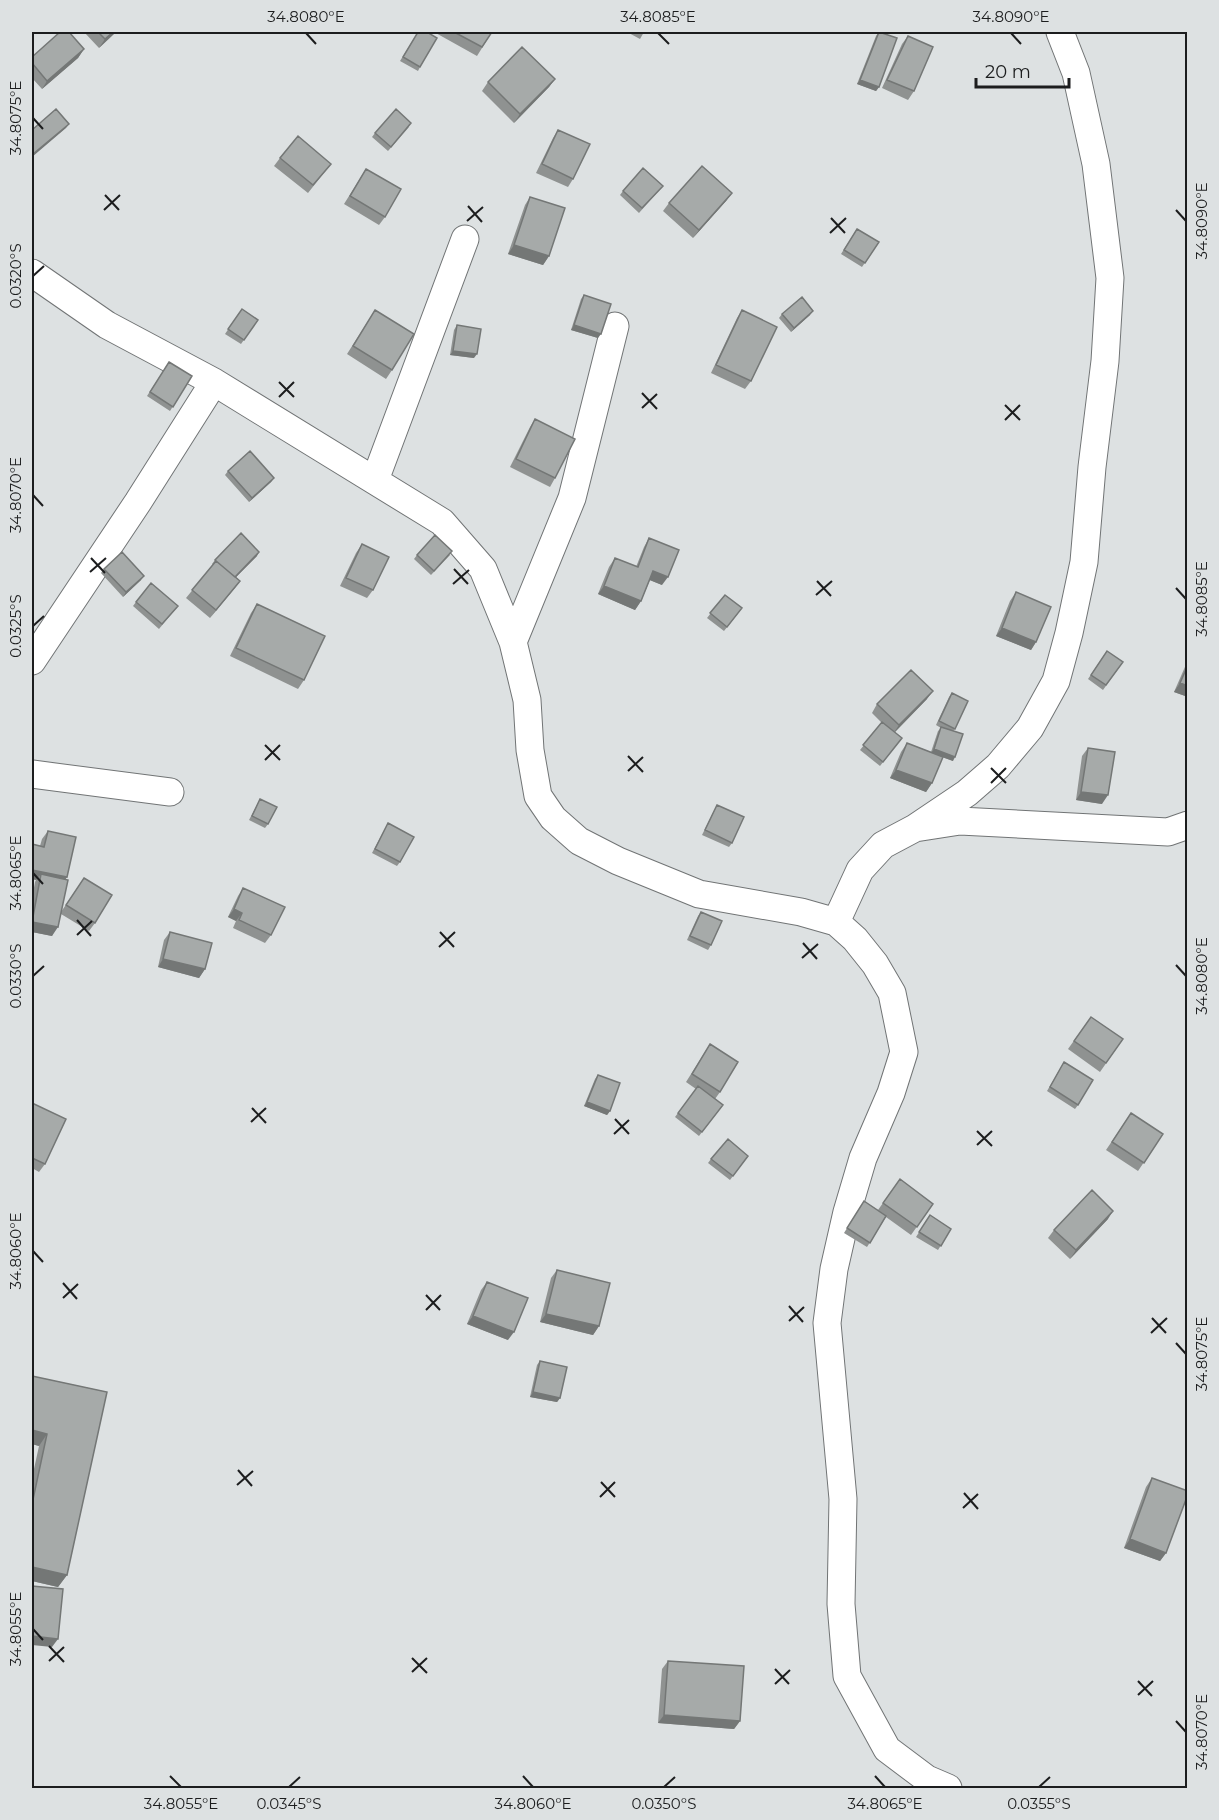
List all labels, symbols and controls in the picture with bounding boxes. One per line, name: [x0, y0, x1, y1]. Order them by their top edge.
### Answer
text: 34.8080°E: [267, 7, 345, 26]
text: 34.8085°E: [620, 7, 696, 26]
text: 34.8090°E: [973, 7, 1049, 26]
scale bar: [976, 51, 1069, 89]
text: 20 m: [985, 61, 1031, 83]
text: 34.8075°E: [6, 81, 25, 155]
text: 34.8090°E: [1192, 183, 1211, 259]
text: 0.0320°S: [6, 243, 25, 309]
text: 34.8070°E: [6, 457, 25, 533]
text: 34.8085°E: [1192, 561, 1211, 637]
text: 0.0325°S: [6, 594, 25, 658]
text: 34.8065°E: [6, 835, 25, 911]
text: 34.8080°E: [1192, 937, 1211, 1015]
text: 0.0330°S: [6, 943, 25, 1009]
text: 34.8060°E: [6, 1213, 25, 1289]
text: 34.8075°E: [1192, 1317, 1211, 1391]
text: 34.8055°E: [6, 1592, 25, 1666]
text: 34.8070°E: [1192, 1694, 1211, 1770]
text: 34.8055°E: [144, 1794, 218, 1813]
text: 0.0345°S: [257, 1794, 321, 1813]
text: 34.8060°E: [495, 1794, 571, 1813]
text: 0.0350°S: [631, 1794, 697, 1813]
text: 34.8065°E: [847, 1794, 923, 1813]
text: 0.0355°S: [1007, 1794, 1071, 1813]

